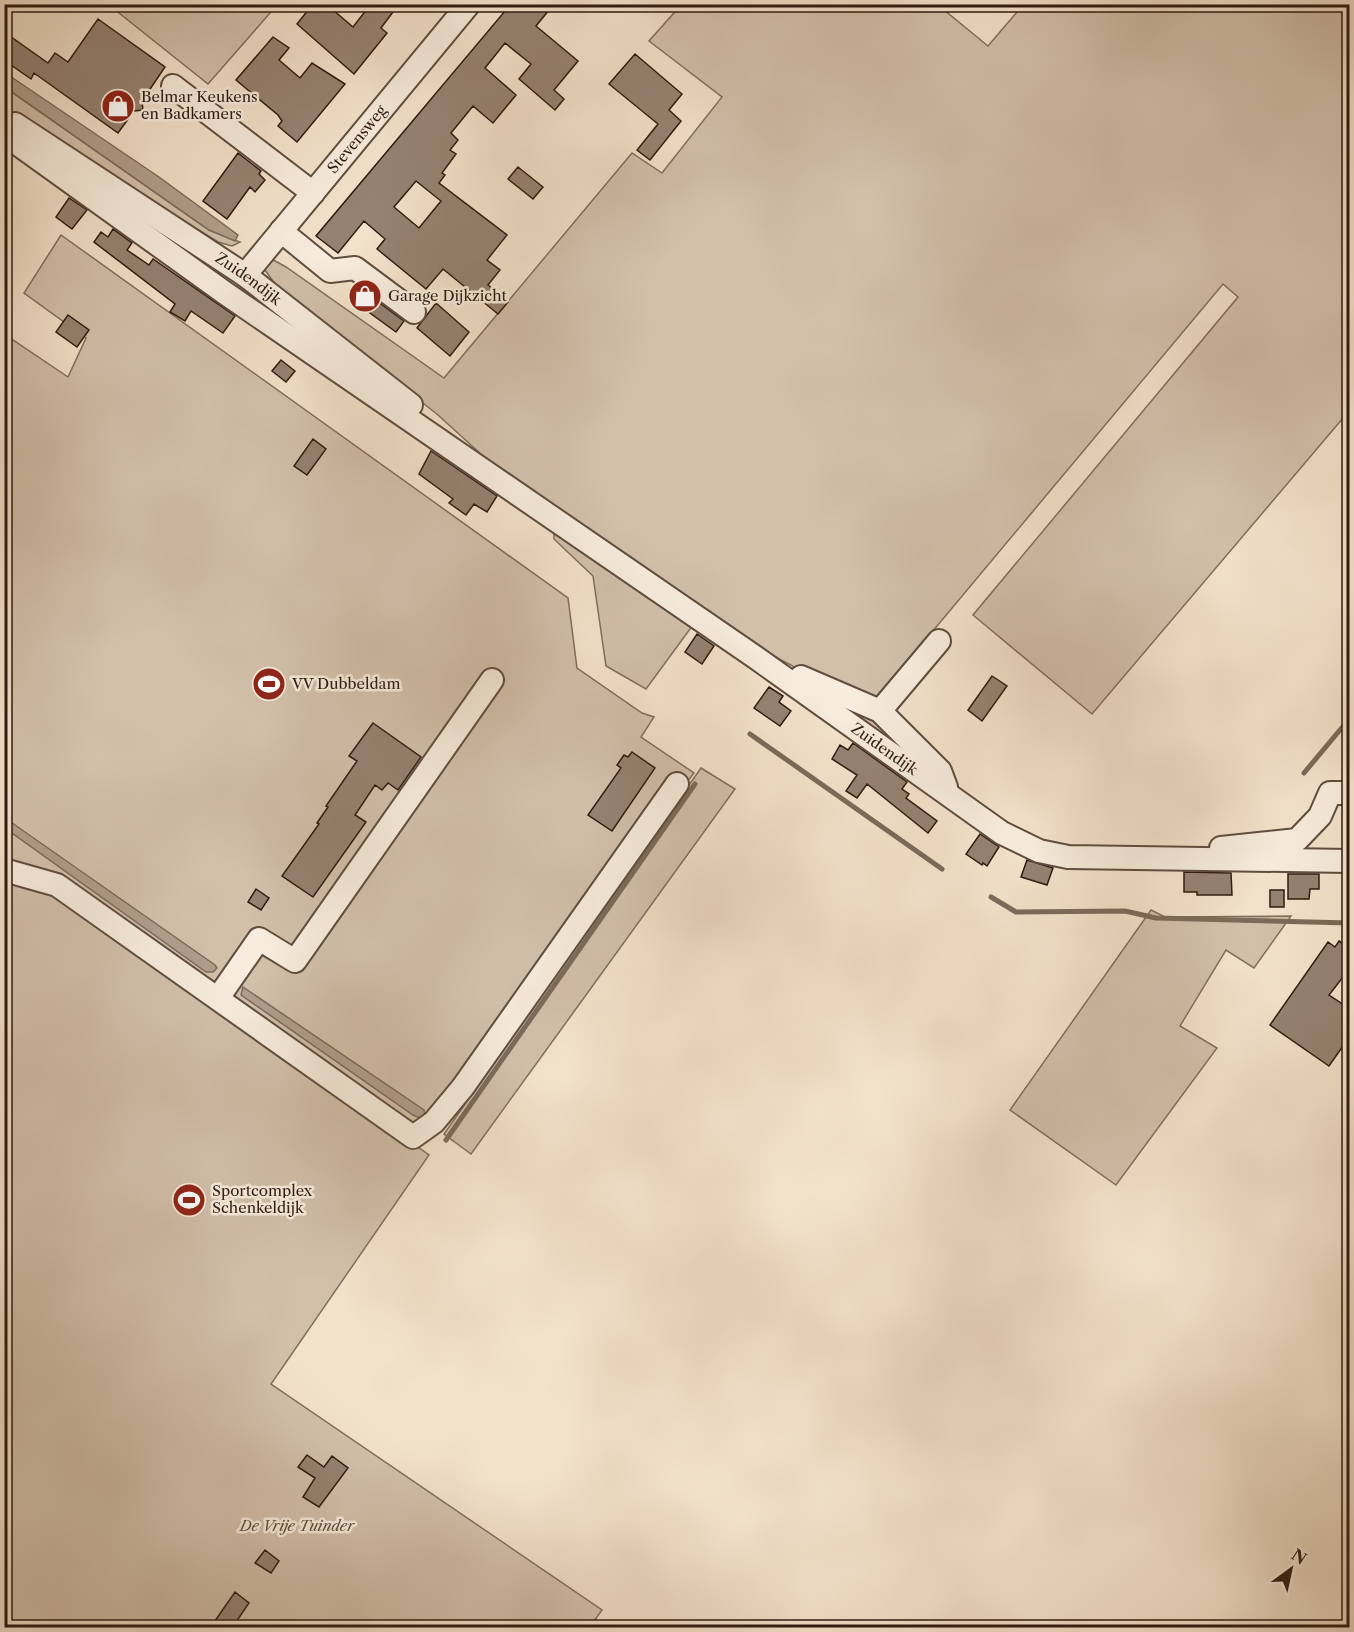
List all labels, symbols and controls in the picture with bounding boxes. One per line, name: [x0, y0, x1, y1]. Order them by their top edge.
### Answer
place label: Belmar Keukens en Badkamers: [141, 87, 258, 123]
shop icon: Belmar Keukens en Badkamers: [100, 88, 136, 124]
street label: Stevensweg: [323, 101, 390, 177]
street label: Zuidendijk: [212, 248, 287, 310]
shop icon: Garage Dijkzicht: [347, 278, 383, 314]
place label: Garage Dijkzicht: [388, 286, 508, 305]
sports icon: VV Dubbeldam: [251, 666, 287, 702]
place label: VV Dubbeldam: [291, 674, 400, 693]
street label: Zuidendijk: [848, 719, 923, 780]
place label: Sportcomplex Schenkeldijk: [212, 1181, 313, 1217]
sports icon: Sportcomplex Schenkeldijk: [171, 1182, 207, 1218]
park label: De Vrije Tuinder: [239, 1516, 355, 1535]
north arrow: [1261, 1539, 1321, 1599]
text: N: [1288, 1544, 1311, 1569]

